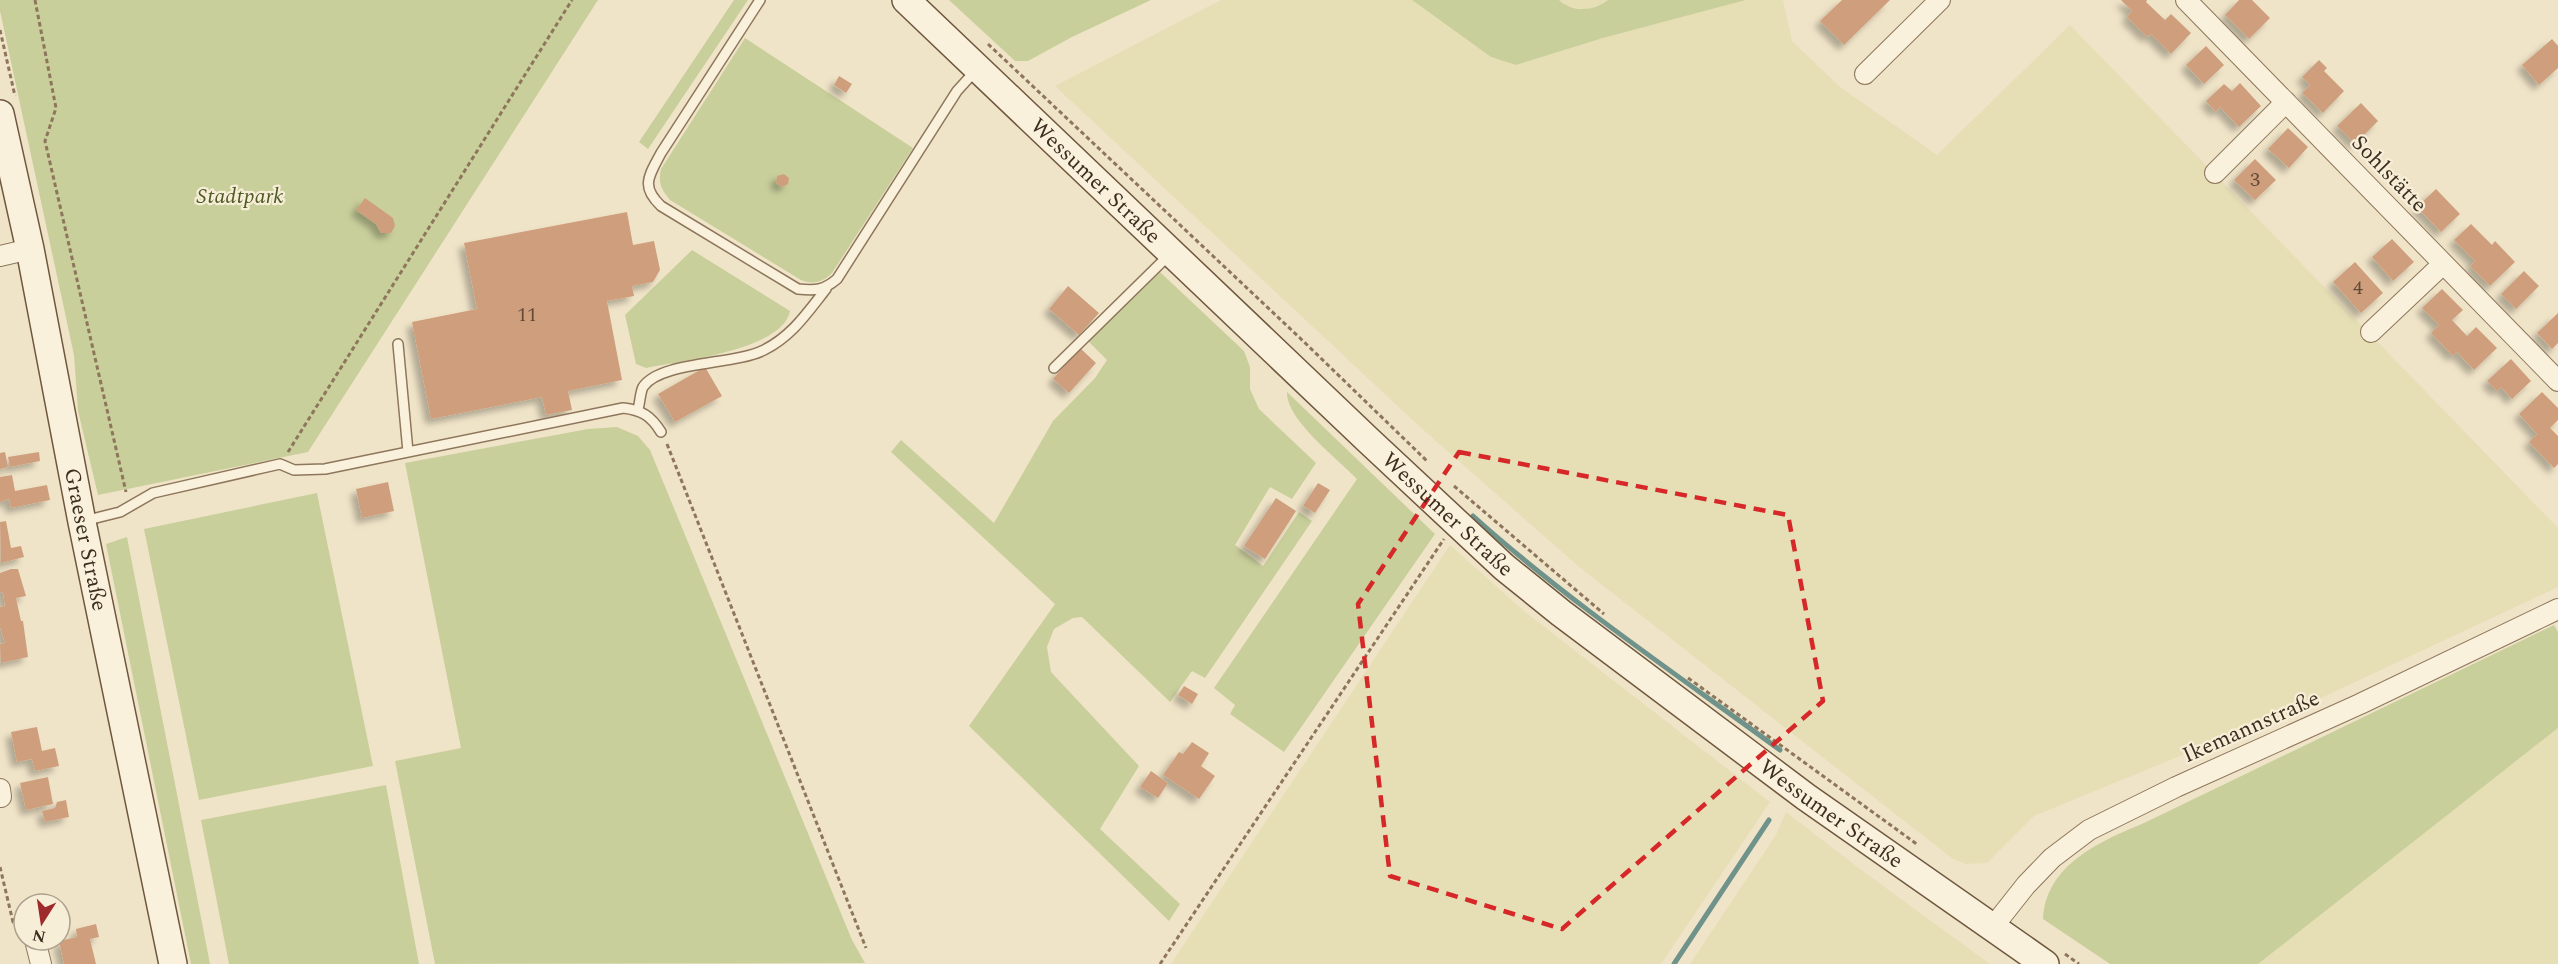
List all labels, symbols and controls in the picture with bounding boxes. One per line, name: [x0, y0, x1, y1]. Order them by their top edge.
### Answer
street label: Wessumer Straße: [1023, 110, 1169, 251]
street label: Sohlstätte: [2343, 128, 2435, 220]
house number: 3: [2250, 165, 2260, 195]
park label: Stadtpark: [196, 180, 284, 213]
house number: 4: [2353, 273, 2363, 303]
house number: 11: [517, 300, 537, 330]
street label: Wessumer Straße: [1374, 444, 1521, 585]
street label: Graeser Straße: [56, 465, 116, 614]
street label: Ikemannstraße: [2177, 682, 2325, 772]
street label: Wessumer Straße: [1752, 751, 1910, 877]
north arrow: [12, 892, 72, 952]
text: N: [30, 923, 48, 949]

